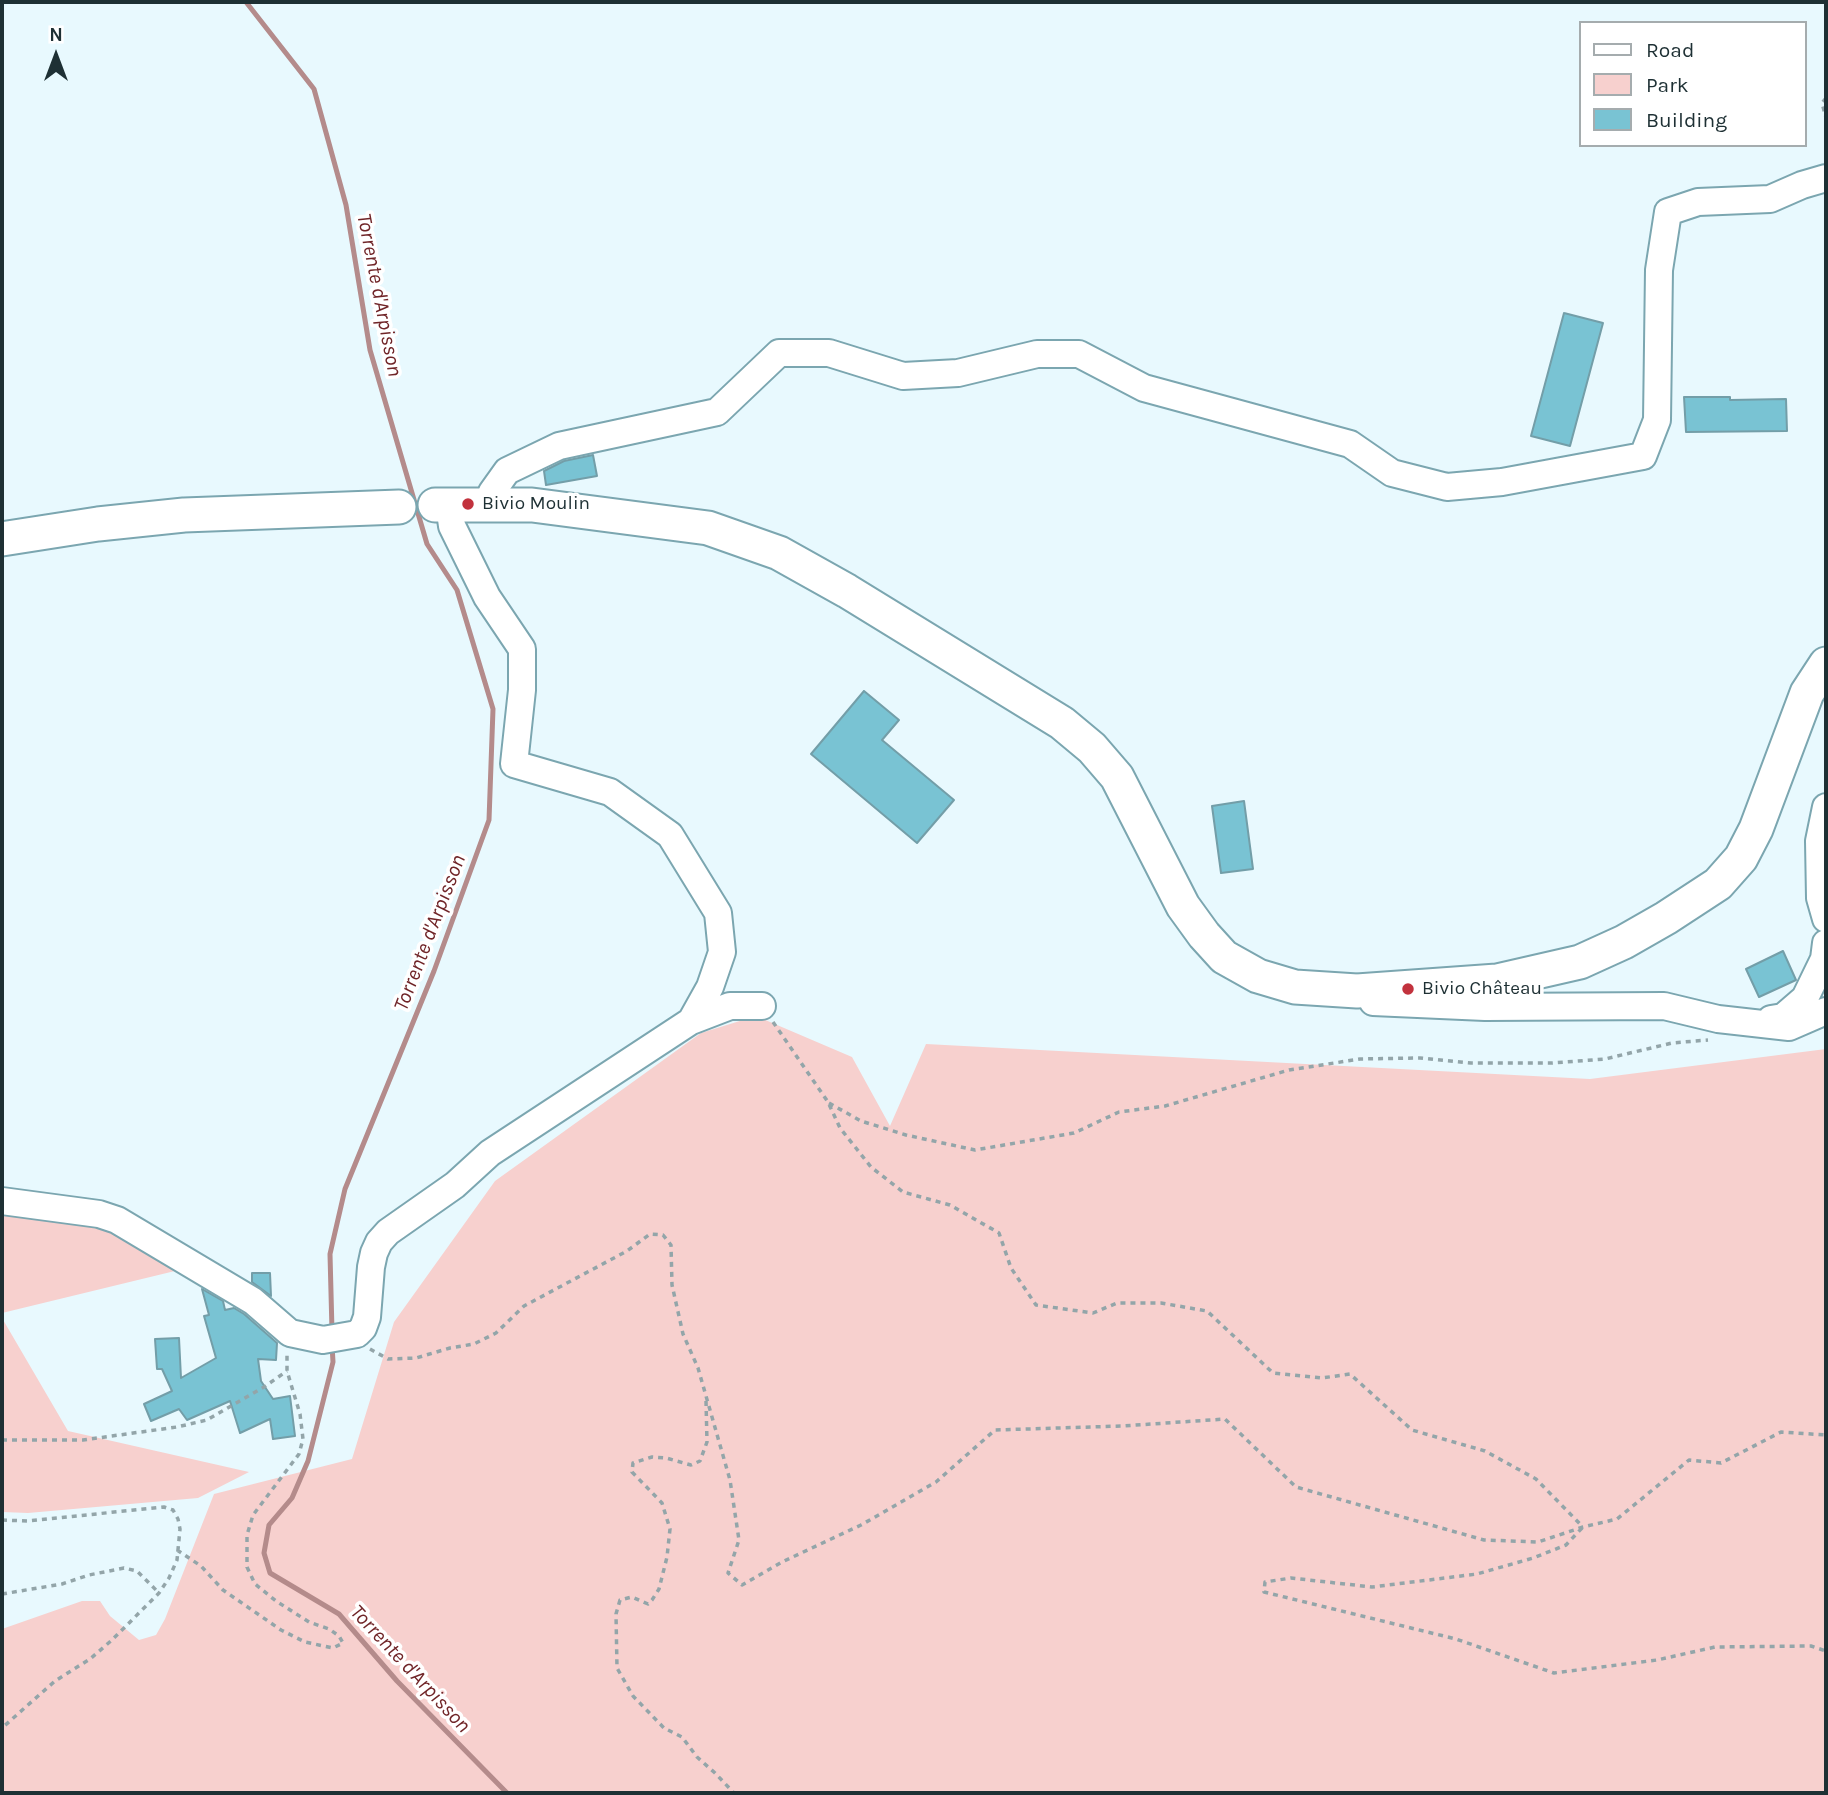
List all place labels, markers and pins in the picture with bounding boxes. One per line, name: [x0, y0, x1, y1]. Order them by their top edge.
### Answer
place label: Bivio Moulin: [482, 493, 590, 515]
marker: Bivio Moulin: [460, 496, 476, 512]
place label: Bivio Château: [1422, 978, 1542, 1000]
marker: Bivio Château: [1400, 981, 1416, 997]

